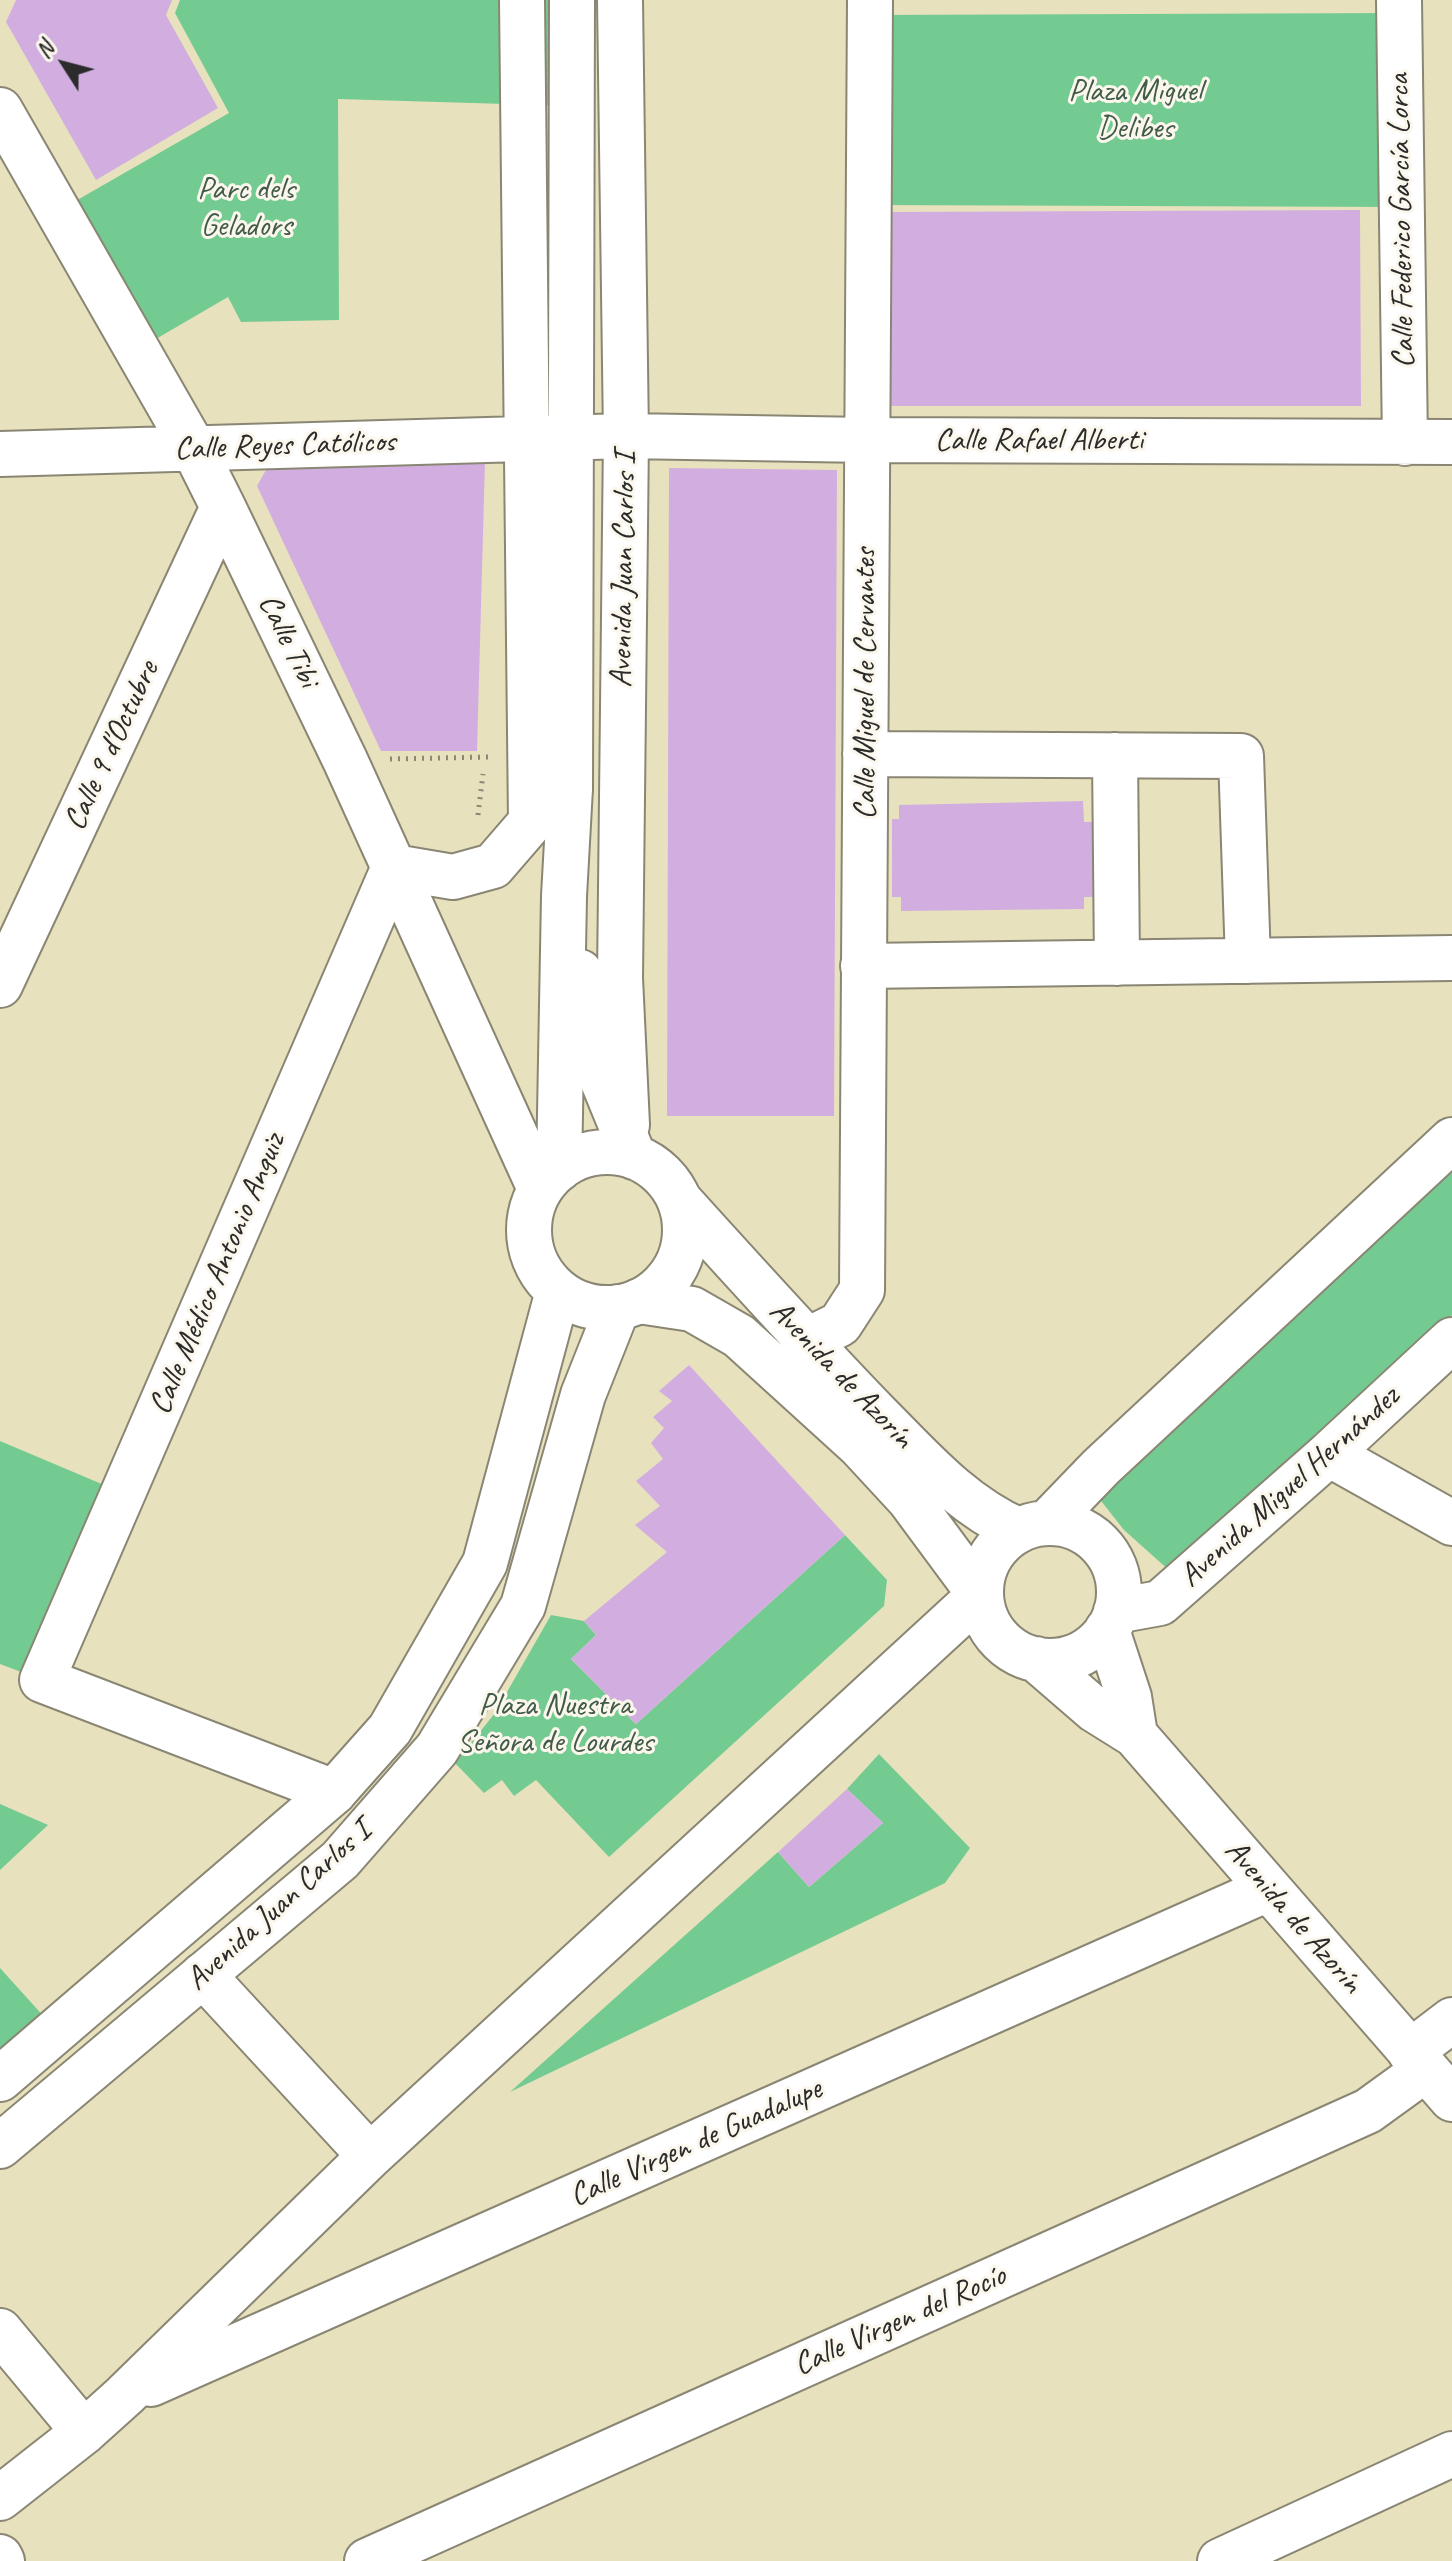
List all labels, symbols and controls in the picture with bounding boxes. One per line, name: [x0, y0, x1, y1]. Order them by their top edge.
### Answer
north arrow: [24, 24, 104, 104]
text: N: [29, 36, 60, 64]
park label: Plaza Miguel Delibes: [1068, 73, 1202, 148]
street label: Calle Federico García Lorca: [1380, 73, 1424, 369]
park label: Parc dels Geladors: [197, 171, 295, 246]
street label: Calle Rafael Alberti: [935, 422, 1143, 460]
street label: Calle Reyes Católicos: [174, 423, 396, 469]
street label: Avenida Juan Carlos I: [603, 452, 645, 688]
street label: Calle Miguel de Cervantes: [847, 548, 885, 820]
street label: Calle Tibi: [249, 588, 327, 694]
street label: Calle 9 d'Octubre: [56, 655, 168, 837]
street label: Calle Médico Antonio Anguiz: [141, 1128, 295, 1420]
street label: Avenida de Azorín: [761, 1293, 921, 1457]
street label: Avenida Miguel Hernández: [1172, 1378, 1408, 1596]
park label: Plaza Nuestra Señora de Lourdes: [457, 1687, 653, 1762]
street label: Avenida Juan Carlos I: [179, 1813, 379, 1999]
street label: Avenida de Azorín: [1216, 1832, 1370, 2002]
street label: Calle Virgen de Guadalupe: [564, 2070, 828, 2216]
street label: Calle Virgen del Rocío: [788, 2257, 1012, 2385]

